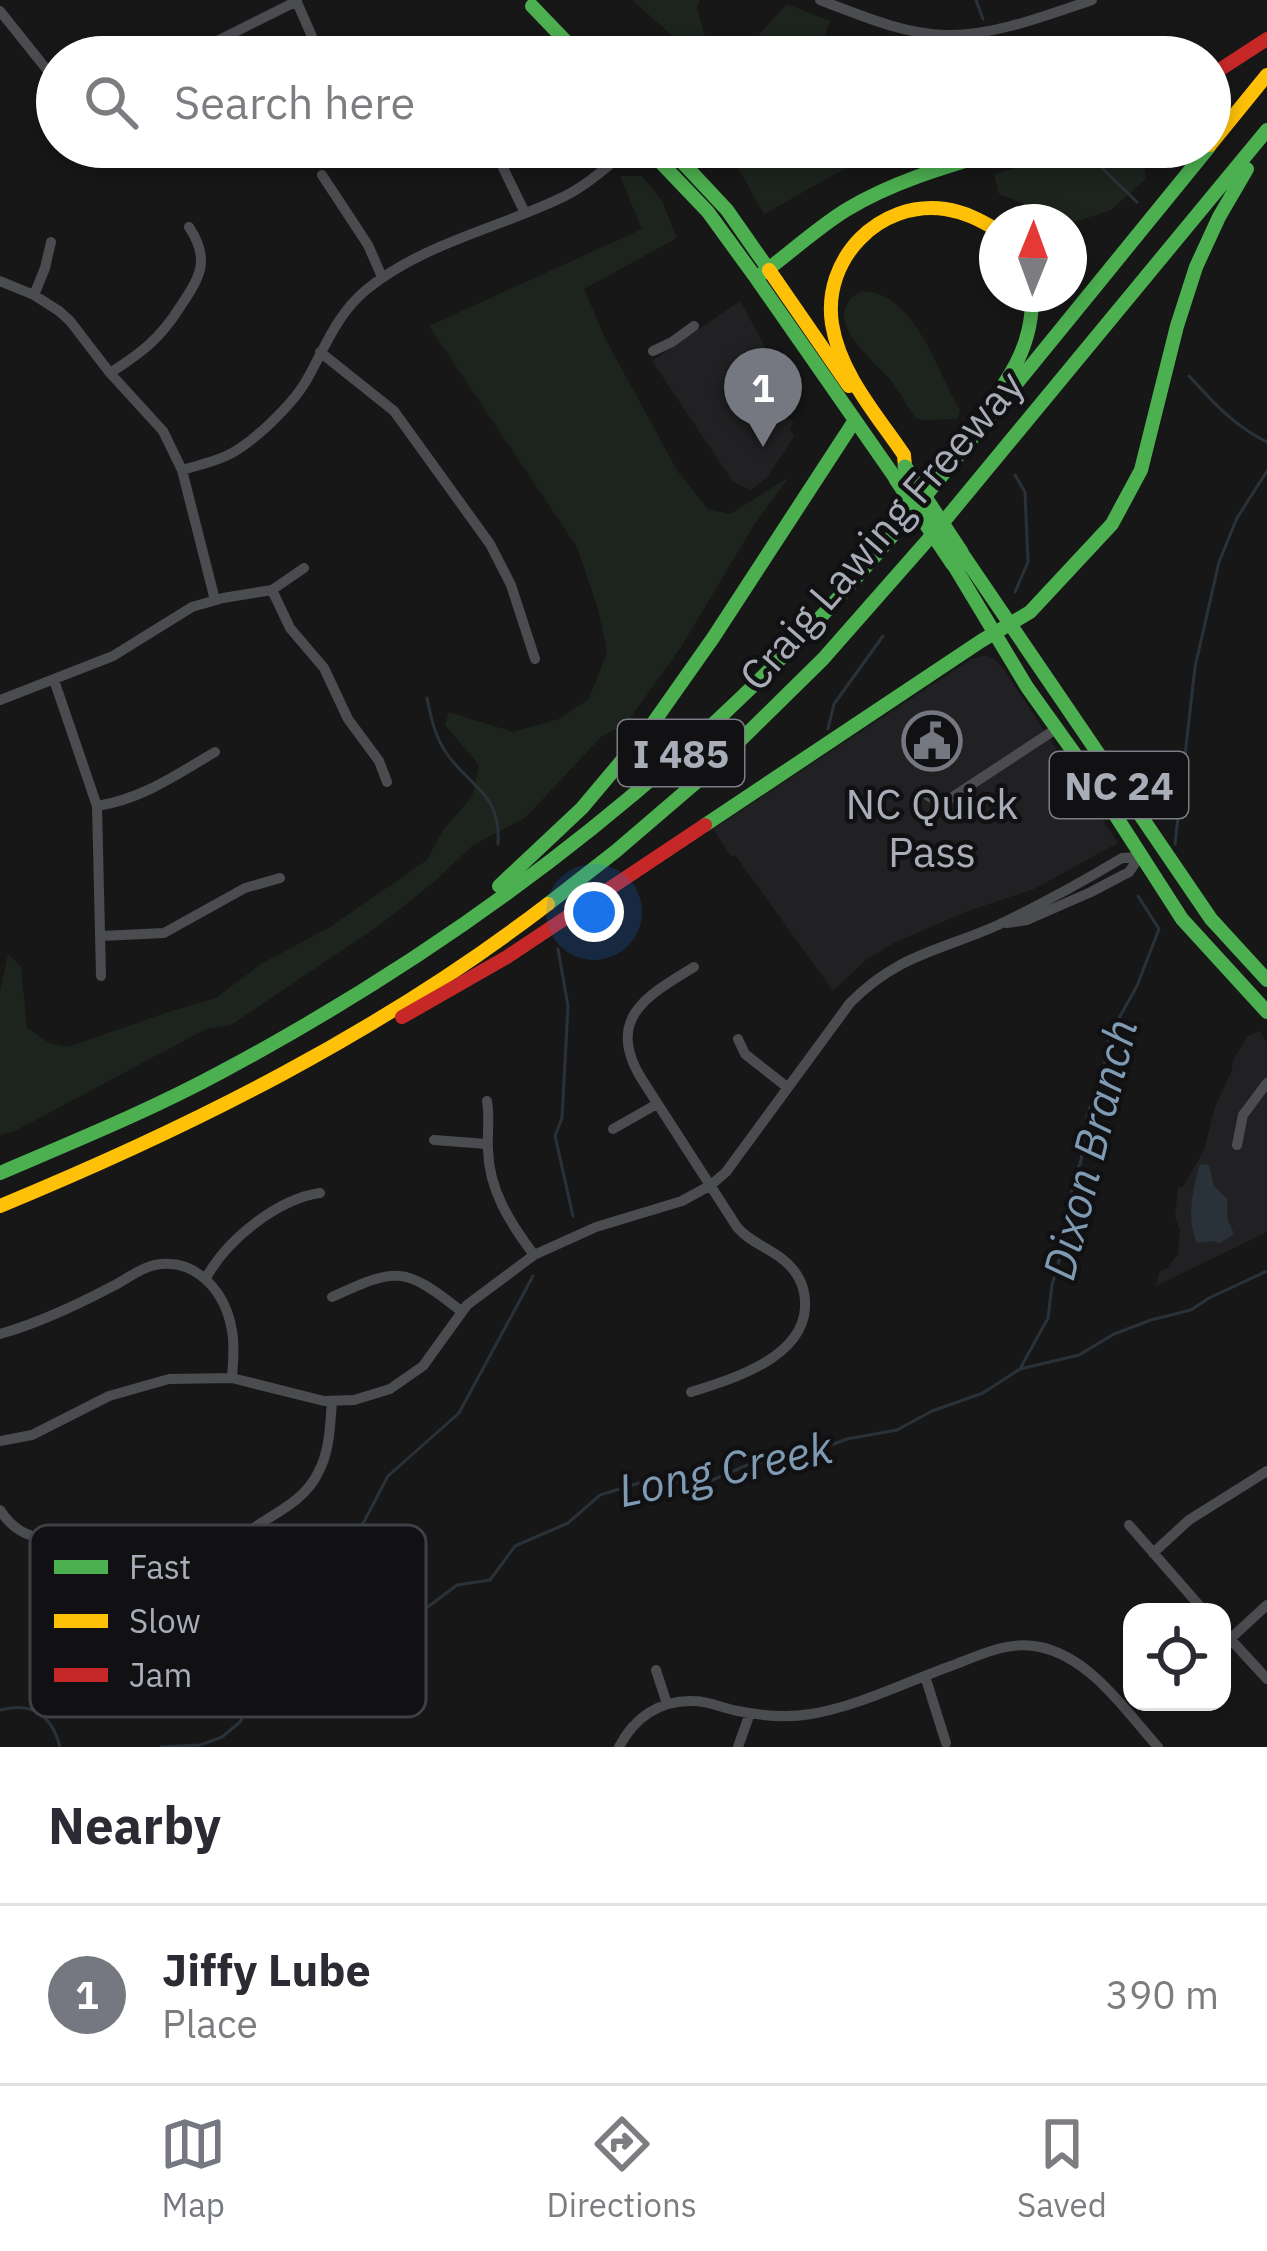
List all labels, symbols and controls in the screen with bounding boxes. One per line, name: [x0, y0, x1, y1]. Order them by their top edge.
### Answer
search box: [36, 36, 1231, 168]
icon: search: [78, 69, 144, 135]
text: Search here: [174, 73, 415, 131]
north arrow: [979, 204, 1087, 312]
pin: 1: [724, 348, 802, 447]
street label: Craig Lawing Freeway: [727, 358, 1035, 702]
public building icon: NC Quick Pass: [901, 710, 963, 772]
road number: I 485: [618, 720, 744, 786]
road number: NC 24: [1050, 752, 1188, 818]
place label: NC Quick Pass: [845, 776, 1019, 879]
your location: [564, 882, 624, 942]
water label: Dixon Branch: [1029, 1012, 1149, 1286]
water label: Long Creek: [613, 1417, 838, 1519]
legend: [30, 1525, 426, 1717]
text: Fast: [129, 1545, 191, 1588]
text: Slow: [129, 1599, 201, 1642]
map controls: [1123, 1603, 1231, 1711]
button: locate: [1123, 1603, 1231, 1711]
text: Jam: [129, 1653, 192, 1696]
text: Nearby: [48, 1792, 221, 1858]
text: Jiffy Lube: [162, 1940, 371, 1998]
text: 1: [75, 1969, 99, 2020]
text: 390 m: [1106, 1969, 1219, 2020]
text: Place: [162, 1998, 258, 2049]
tab: Map: [160, 2111, 226, 2226]
tab: Directions: [547, 2111, 697, 2226]
tab: Saved: [1017, 2111, 1107, 2226]

